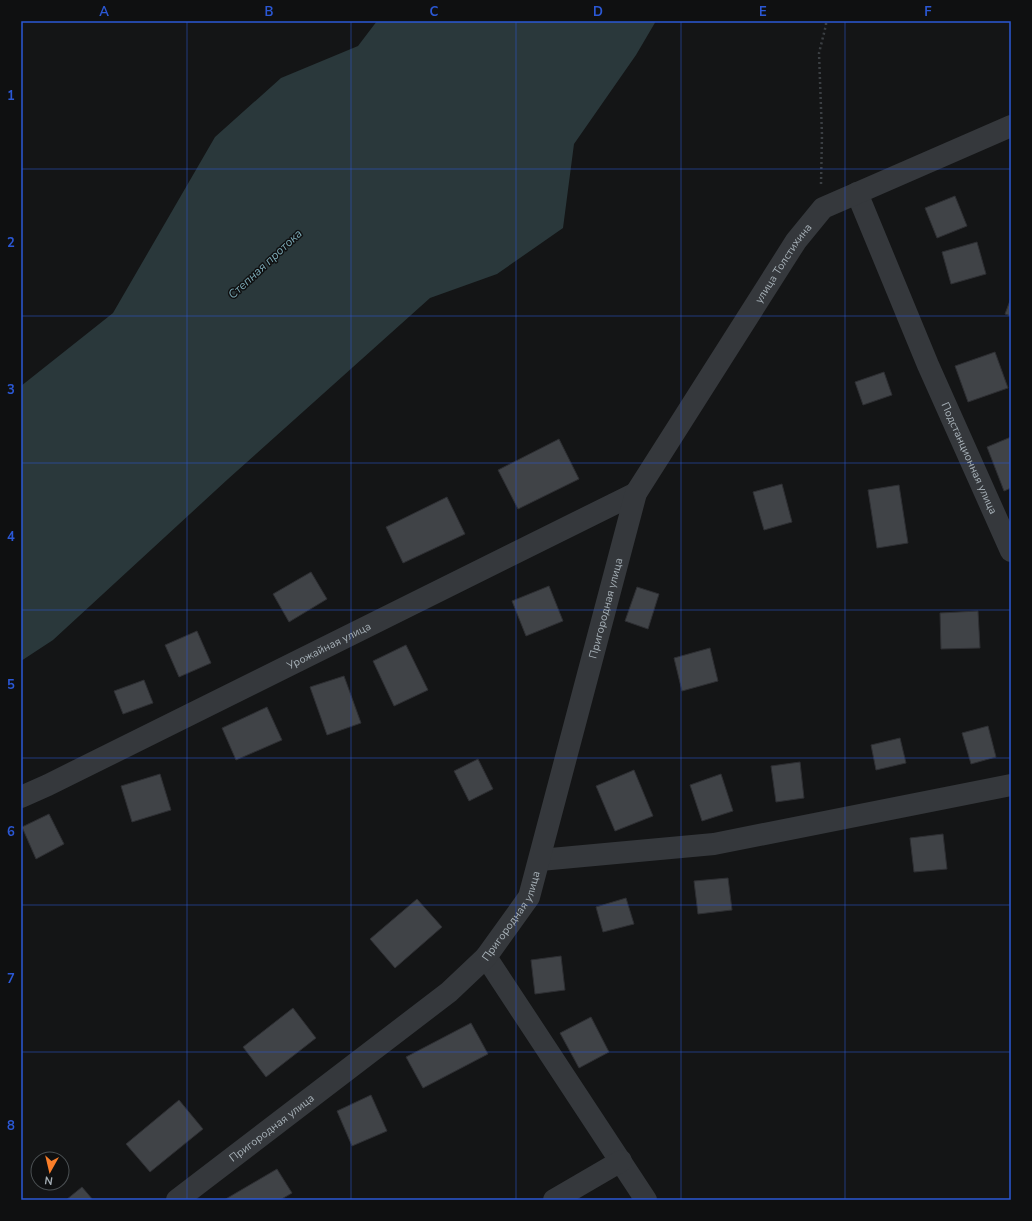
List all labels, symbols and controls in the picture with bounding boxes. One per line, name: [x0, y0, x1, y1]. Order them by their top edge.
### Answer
text: A: [99, 3, 109, 21]
text: B: [265, 3, 274, 21]
text: C: [430, 3, 439, 21]
text: D: [593, 3, 603, 21]
text: E: [759, 3, 767, 21]
text: F: [924, 3, 932, 21]
text: 1: [7, 87, 15, 105]
street label: улица Толстихина: [751, 220, 815, 306]
water label: Степная протока: [225, 225, 305, 303]
text: 2: [7, 234, 15, 252]
text: 3: [7, 381, 15, 399]
street label: Подстанционная улица: [938, 400, 1001, 517]
text: 4: [7, 528, 15, 546]
street label: Пригородная улица: [585, 556, 626, 660]
street label: Урожайная улица: [283, 618, 373, 673]
text: 5: [7, 676, 15, 694]
text: 6: [7, 823, 15, 841]
street label: Пригородная улица: [478, 869, 543, 964]
text: 7: [7, 970, 15, 988]
street label: Пригородная улица: [226, 1090, 317, 1165]
text: 8: [7, 1117, 15, 1135]
north arrow: [30, 1151, 70, 1191]
text: N: [44, 1172, 54, 1188]

